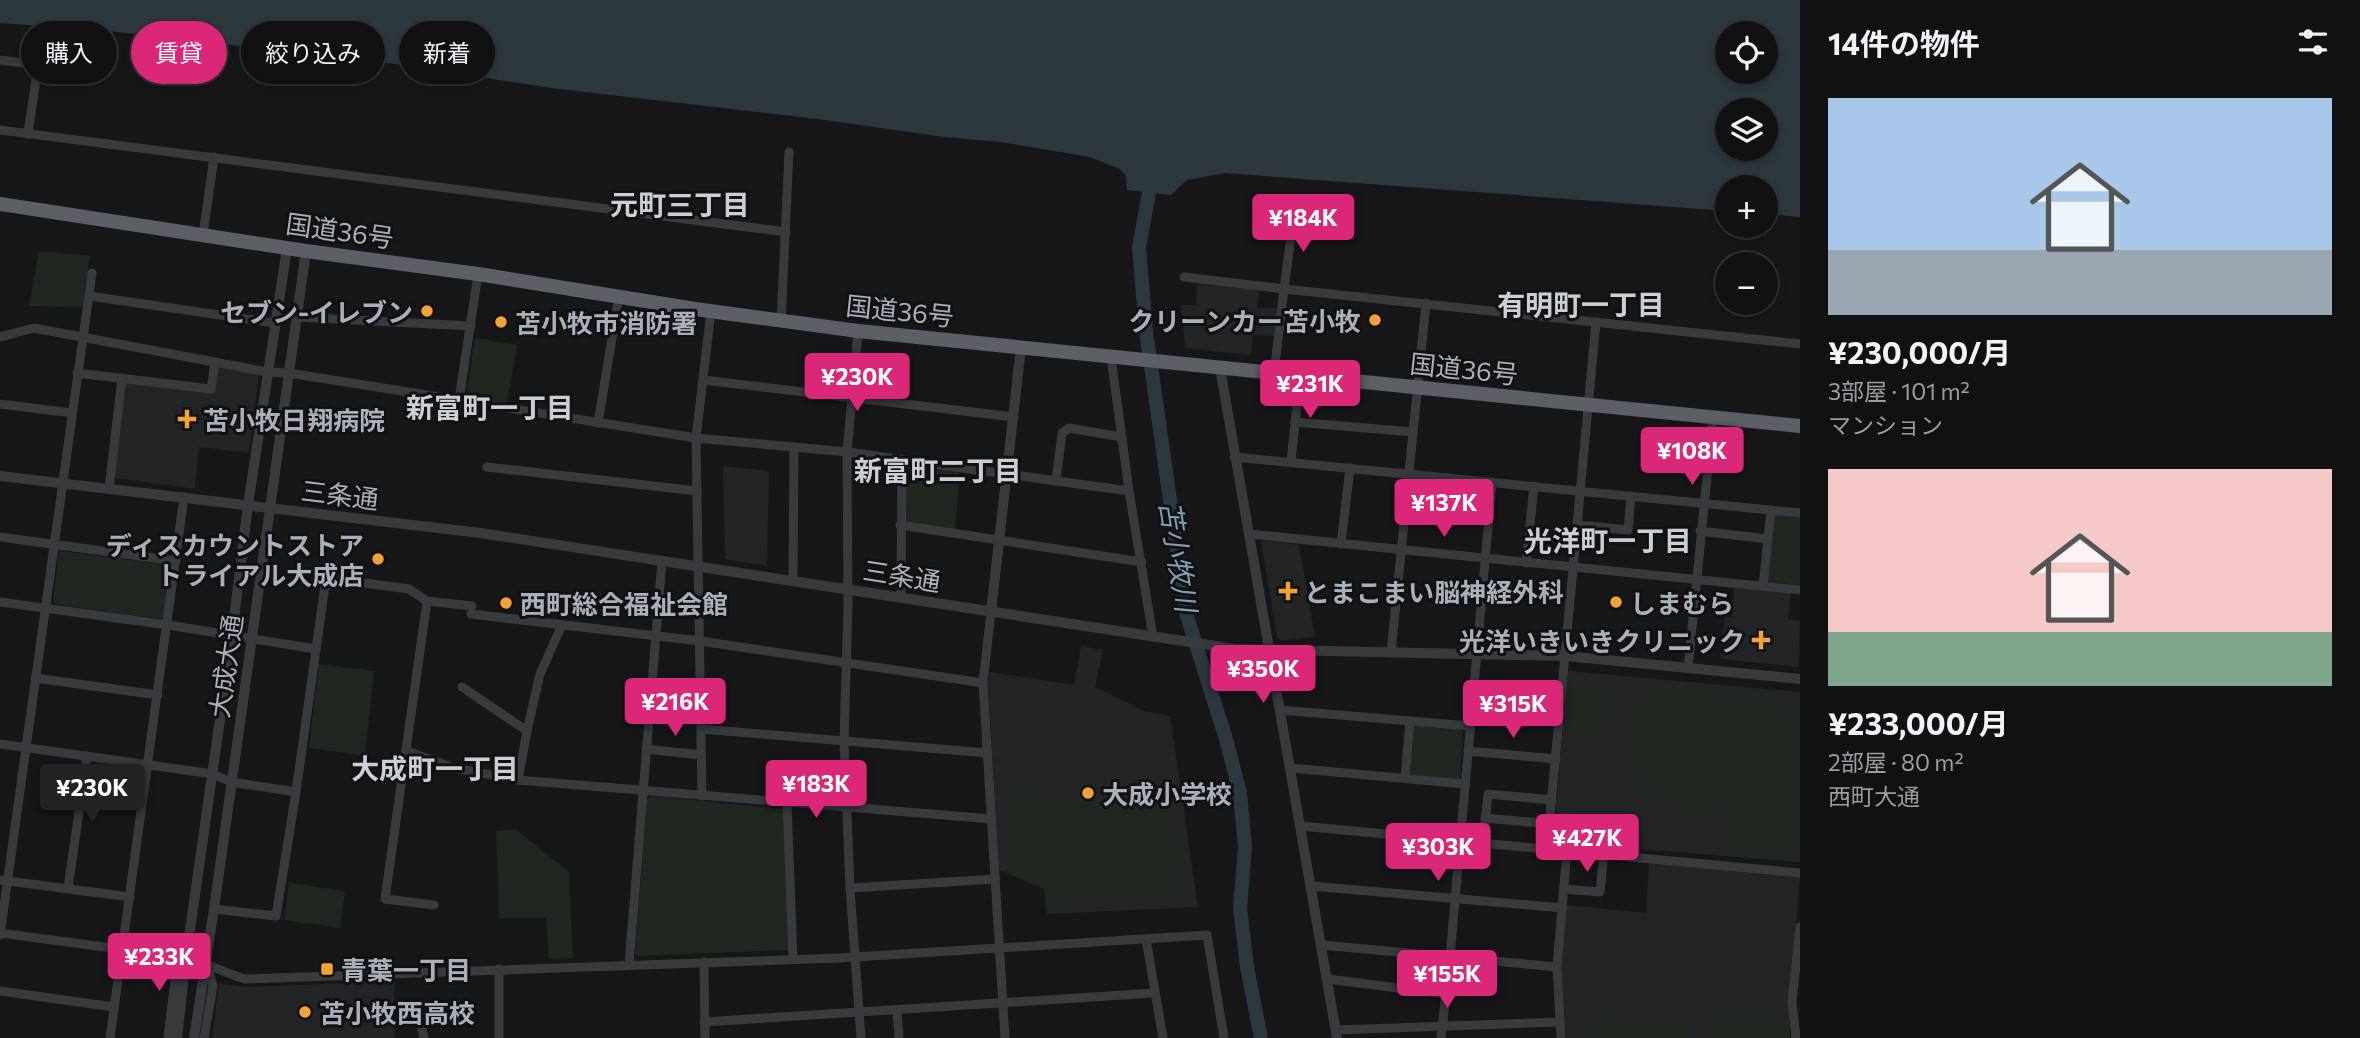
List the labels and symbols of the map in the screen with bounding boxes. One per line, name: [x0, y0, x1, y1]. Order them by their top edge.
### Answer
district label: 元町三丁目: [610, 187, 750, 221]
pin: ¥184K: [1254, 194, 1352, 254]
street label: 国道36号: [284, 207, 396, 253]
district label: 有明町一丁目: [1497, 287, 1665, 321]
street label: 国道36号: [844, 289, 956, 331]
place label: セブン-イレブン: [220, 296, 413, 327]
marker: セブン-イレブン: [419, 303, 435, 319]
place label: クリーンカー苫小牧: [1128, 305, 1361, 336]
place label: 苫小牧市消防署: [515, 307, 697, 338]
marker: クリーンカー苫小牧: [1367, 312, 1383, 328]
marker: 苫小牧市消防署: [493, 314, 509, 330]
street label: 国道36号: [1408, 347, 1520, 389]
pin: ¥230K: [808, 354, 906, 413]
pin: ¥231K: [1261, 360, 1359, 420]
district label: 新富町一丁目: [406, 390, 574, 424]
place label: 苫小牧日翔病院: [203, 404, 385, 435]
marker: 苫小牧日翔病院: [177, 409, 197, 429]
pin: ¥108K: [1643, 428, 1741, 487]
district label: 新富町二丁目: [854, 453, 1022, 487]
street label: 三条通: [299, 474, 381, 514]
pin: ¥137K: [1395, 480, 1493, 539]
water label: 苫小牧川: [1153, 498, 1205, 617]
district label: 光洋町一丁目: [1524, 523, 1692, 557]
place label: ディスカウントストア トライアル大成店: [106, 529, 364, 590]
marker: ディスカウントストア トライアル大成店: [370, 551, 386, 567]
street label: 三条通: [861, 554, 943, 596]
place label: とまこまい脳神経外科: [1304, 576, 1564, 607]
marker: とまこまい脳神経外科: [1278, 581, 1298, 601]
place label: しまむら: [1630, 587, 1734, 618]
place label: 西町総合福祉会館: [520, 588, 728, 619]
marker: しまむら: [1608, 594, 1624, 610]
marker: 西町総合福祉会館: [498, 595, 514, 611]
street label: 大成大通: [202, 612, 248, 720]
place label: 光洋いきいきクリニック: [1459, 625, 1745, 656]
marker: 光洋いきいきクリニック: [1751, 630, 1771, 650]
pin: ¥350K: [1214, 646, 1312, 705]
pin: ¥216K: [626, 678, 724, 738]
pin: ¥315K: [1464, 680, 1562, 740]
district label: 大成町一丁目: [351, 751, 519, 785]
pin: ¥183K: [767, 760, 865, 820]
pin: ¥230K: [43, 764, 141, 824]
place label: 大成小学校: [1102, 778, 1232, 809]
marker: 大成小学校: [1080, 785, 1096, 801]
pin: ¥427K: [1538, 814, 1636, 874]
pin: ¥303K: [1389, 824, 1487, 883]
pin: ¥233K: [110, 934, 208, 993]
pin: ¥155K: [1398, 950, 1496, 1010]
place label: 青葉一丁目: [341, 954, 471, 985]
marker: 青葉一丁目: [319, 961, 335, 977]
place label: 苫小牧西高校: [319, 997, 475, 1028]
marker: 苫小牧西高校: [297, 1004, 313, 1020]

